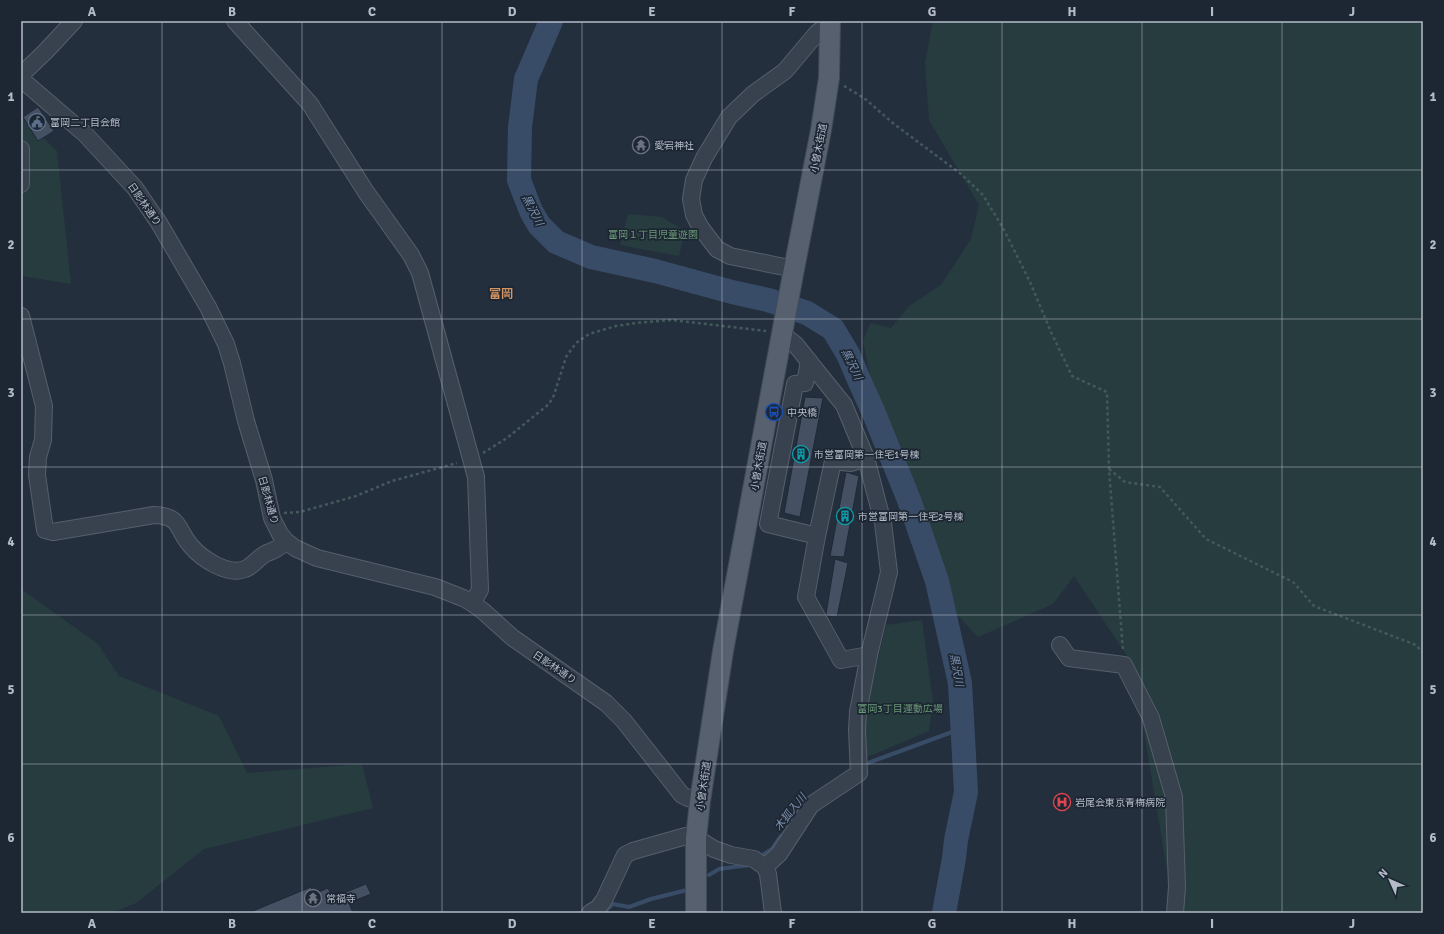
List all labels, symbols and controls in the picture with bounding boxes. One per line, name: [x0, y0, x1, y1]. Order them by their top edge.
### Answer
text: A: [88, 4, 97, 20]
text: B: [228, 4, 236, 20]
text: C: [368, 4, 376, 20]
text: D: [508, 4, 517, 20]
text: E: [648, 4, 656, 20]
text: F: [789, 4, 796, 20]
text: G: [928, 4, 936, 20]
text: H: [1068, 4, 1076, 20]
text: I: [1210, 4, 1214, 20]
text: J: [1349, 4, 1355, 20]
text: 1: [7, 89, 15, 105]
text: 1: [1429, 89, 1437, 105]
public building icon: 富岡二丁目会館: [27, 112, 47, 132]
place label: 富岡二丁目会館: [50, 117, 120, 129]
street label: 小曽木街道: [808, 123, 830, 174]
temple icon: 愛宕神社: [631, 135, 651, 155]
place label: 愛宕神社: [654, 140, 694, 152]
street label: 日影林通り: [125, 181, 163, 228]
water label: 黒沢川: [519, 193, 546, 229]
park label: 富岡１丁目児童遊園: [608, 229, 698, 241]
text: 2: [7, 237, 15, 253]
text: 2: [1429, 237, 1437, 253]
district label: 富岡: [489, 287, 513, 302]
water label: 黒沢川: [838, 347, 865, 383]
text: 3: [7, 385, 15, 401]
text: 3: [1429, 385, 1437, 401]
bus stop icon: 中央橋: [764, 402, 784, 422]
place label: 中央橋: [787, 407, 817, 419]
street label: 小曽木街道: [749, 441, 769, 492]
building icon: 市営富岡第一住宅1号棟: [791, 444, 811, 464]
place label: 市営富岡第一住宅1号棟: [814, 449, 919, 461]
street label: 日影林通り: [255, 475, 281, 526]
building icon: 市営富岡第一住宅2号棟: [835, 506, 855, 526]
place label: 市営富岡第一住宅2号棟: [858, 511, 963, 523]
text: 4: [7, 534, 15, 550]
text: 4: [1429, 534, 1437, 550]
street label: 日影林通り: [530, 649, 579, 687]
water label: 黒沢川: [947, 653, 966, 689]
text: 5: [7, 682, 15, 698]
text: 5: [1429, 682, 1437, 698]
park label: 富岡3丁目運動広場: [857, 703, 943, 715]
street label: 小曽木街道: [695, 761, 713, 812]
water label: 木狐入川: [771, 790, 810, 834]
hospital icon: 岩尾会東京青梅病院: [1052, 792, 1072, 812]
place label: 岩尾会東京青梅病院: [1075, 797, 1165, 809]
text: 6: [7, 830, 15, 846]
text: 6: [1429, 830, 1437, 846]
north arrow: [1370, 860, 1410, 900]
text: N: [1376, 866, 1391, 881]
temple icon: 常福寺: [303, 888, 323, 908]
place label: 常福寺: [326, 893, 356, 905]
text: A: [88, 916, 97, 932]
text: B: [228, 916, 236, 932]
text: C: [368, 916, 376, 932]
text: D: [508, 916, 517, 932]
text: E: [648, 916, 656, 932]
text: F: [789, 916, 796, 932]
text: G: [928, 916, 936, 932]
text: H: [1068, 916, 1076, 932]
text: I: [1210, 916, 1214, 932]
text: J: [1349, 916, 1355, 932]

